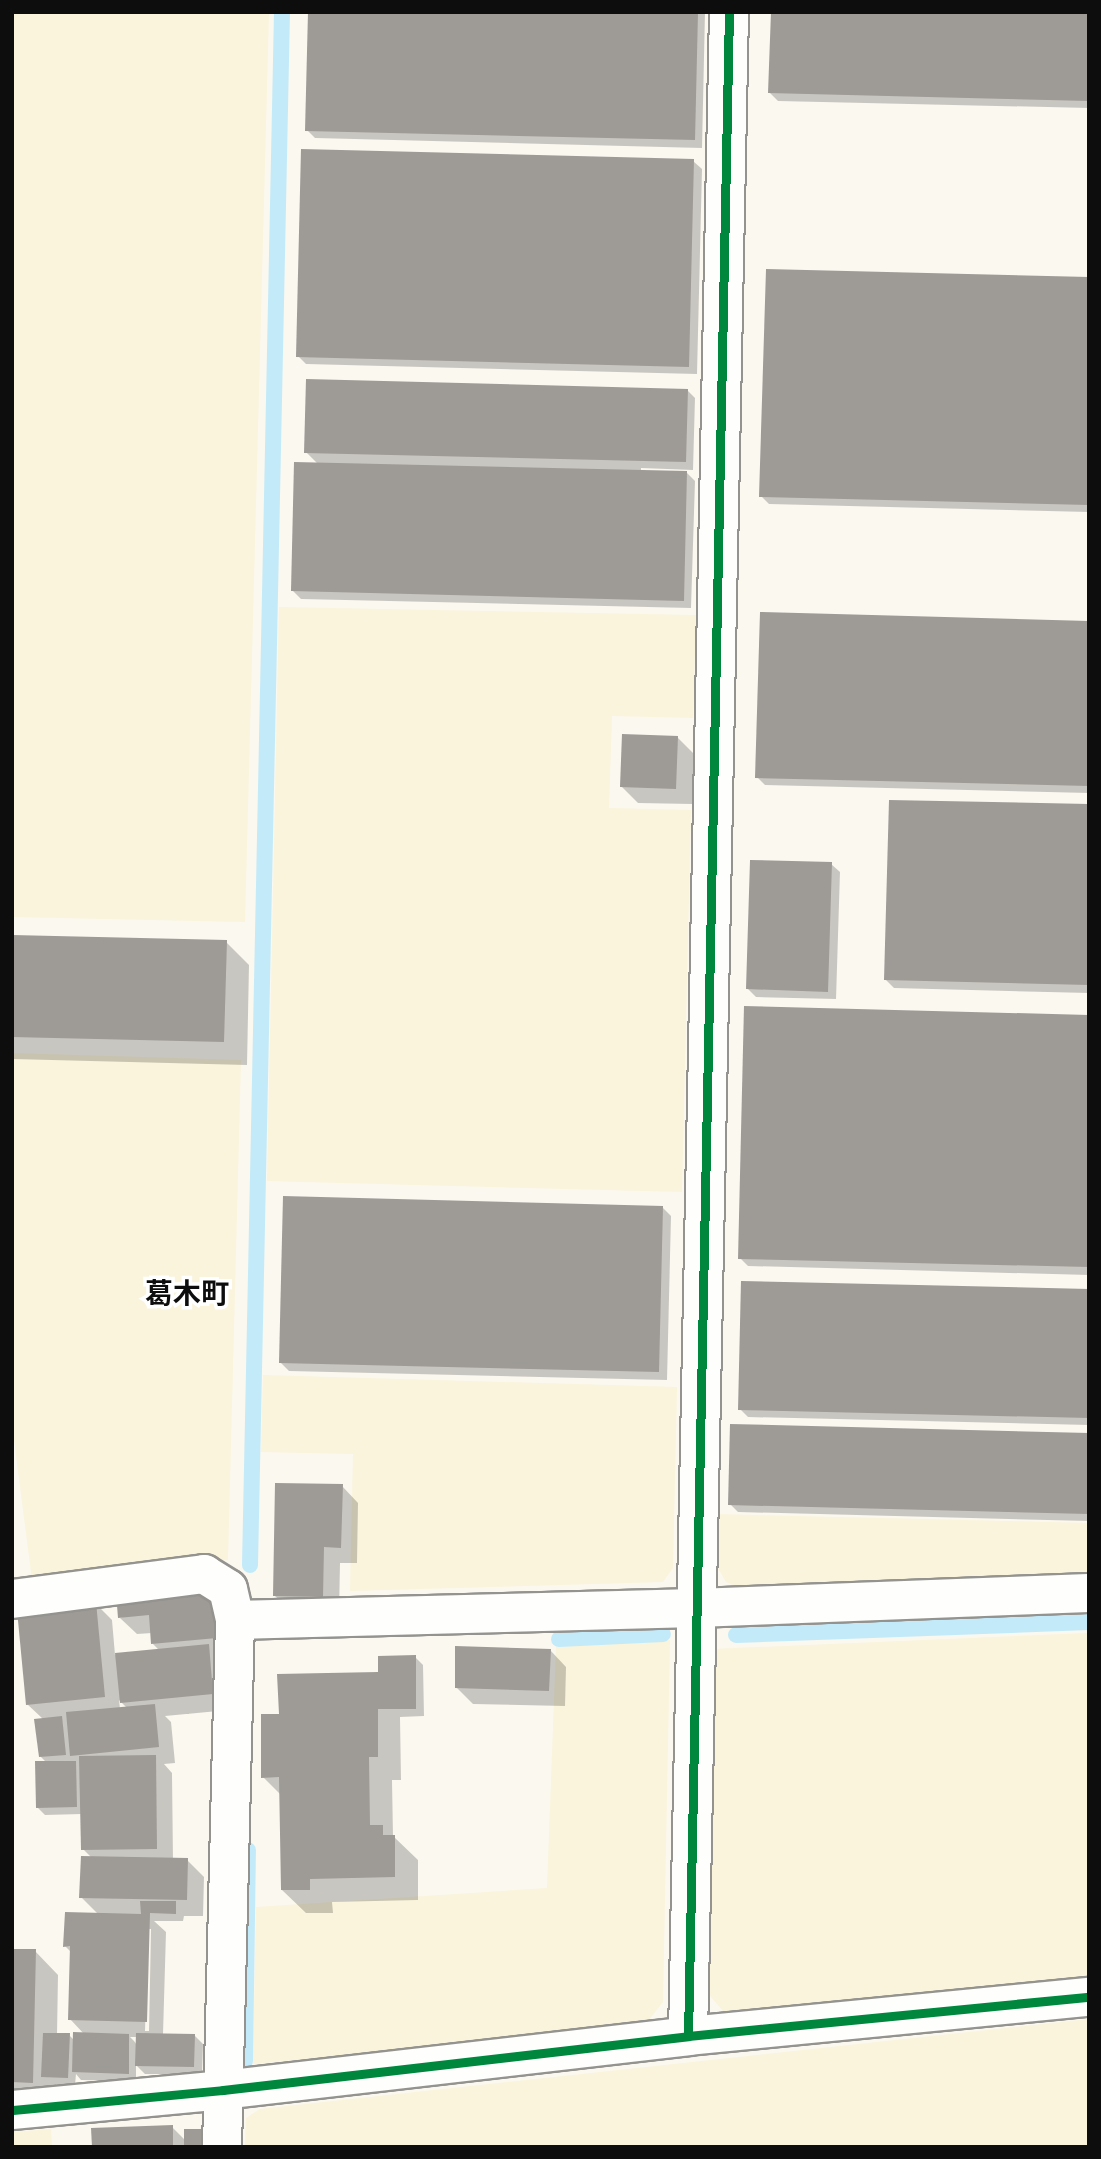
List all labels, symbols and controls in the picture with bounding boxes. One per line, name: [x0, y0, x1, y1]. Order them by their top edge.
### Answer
district label: 葛木町: [145, 1277, 229, 1311]

